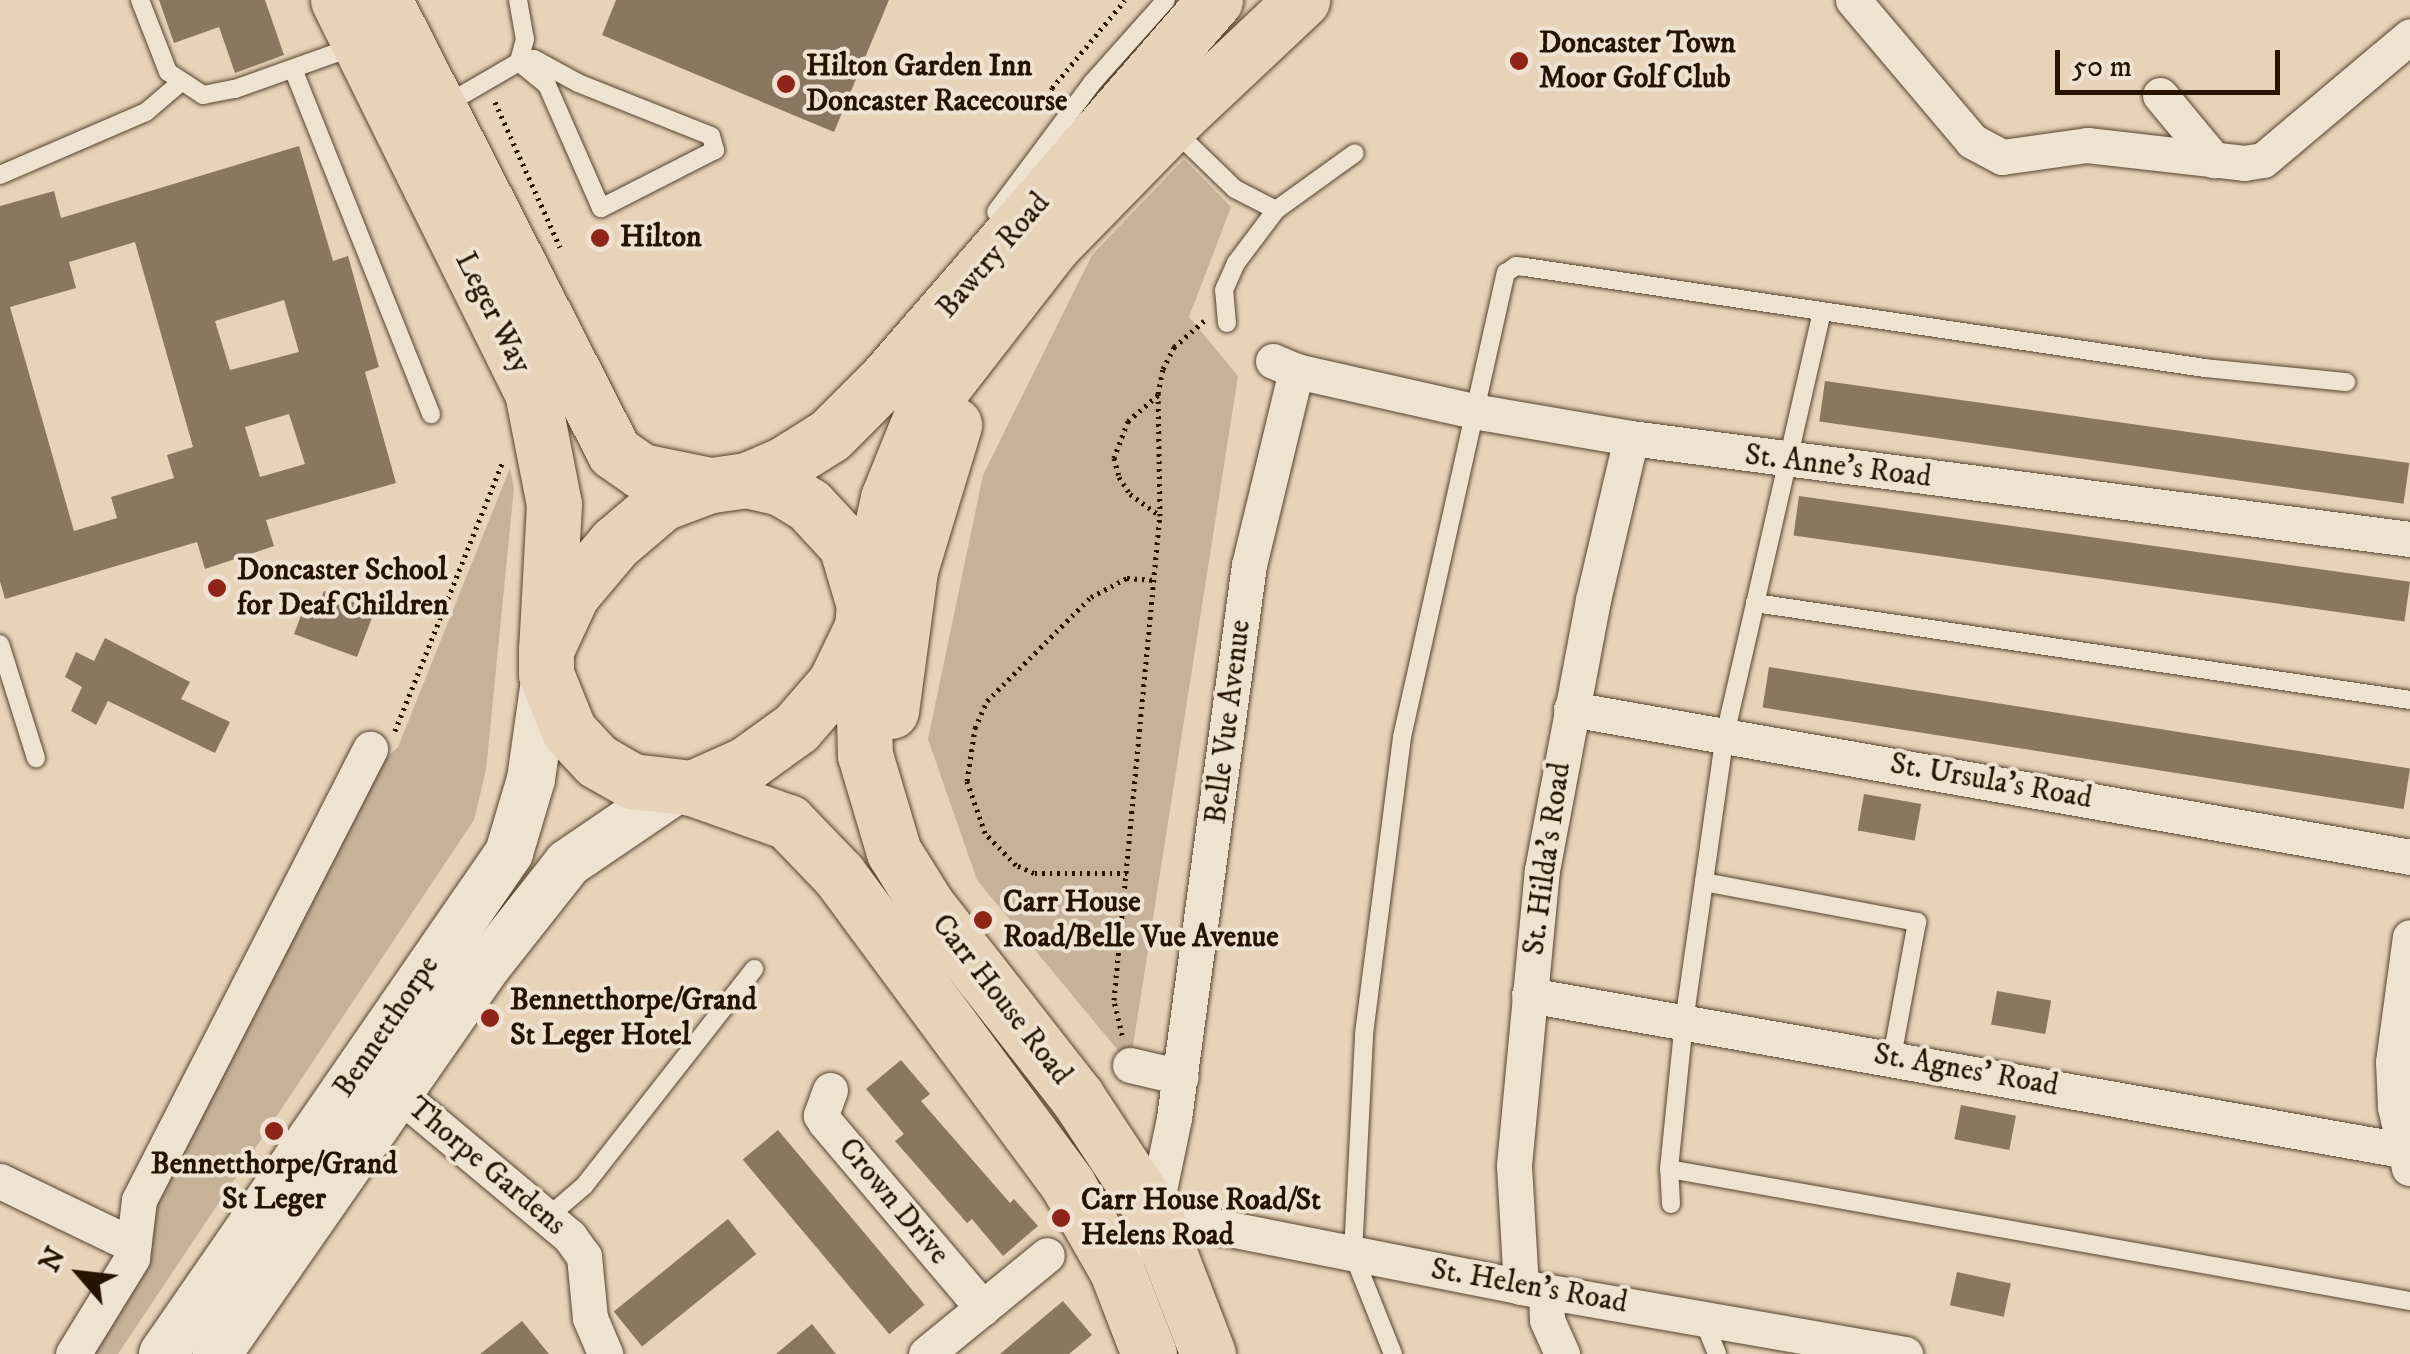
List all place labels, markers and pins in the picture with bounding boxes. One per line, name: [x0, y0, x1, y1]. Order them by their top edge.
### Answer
place label: Doncaster Town Moor Golf Club: [1539, 26, 1736, 96]
place label: Hilton Garden Inn Doncaster Racecourse: [806, 49, 1067, 120]
marker: Doncaster Town Moor Golf Club: [1508, 50, 1530, 72]
marker: Hilton Garden Inn Doncaster Racecourse: [775, 73, 797, 95]
place label: Hilton: [620, 220, 702, 256]
marker: Hilton: [589, 227, 611, 249]
place label: Doncaster School for Deaf Children: [237, 553, 449, 624]
marker: Doncaster School for Deaf Children: [206, 577, 228, 599]
place label: Carr House Road/Belle Vue Avenue: [1003, 885, 1279, 956]
marker: Carr House Road/Belle Vue Avenue: [972, 909, 994, 931]
place label: Bennetthorpe/Grand St Leger Hotel: [510, 983, 757, 1054]
marker: Bennetthorpe/Grand St Leger Hotel: [479, 1007, 501, 1029]
marker: Bennetthorpe/Grand St Leger: [263, 1120, 285, 1142]
place label: Bennetthorpe/Grand St Leger: [151, 1147, 397, 1218]
place label: Carr House Road/St Helens Road: [1081, 1183, 1321, 1254]
marker: Carr House Road/St Helens Road: [1050, 1207, 1072, 1229]

